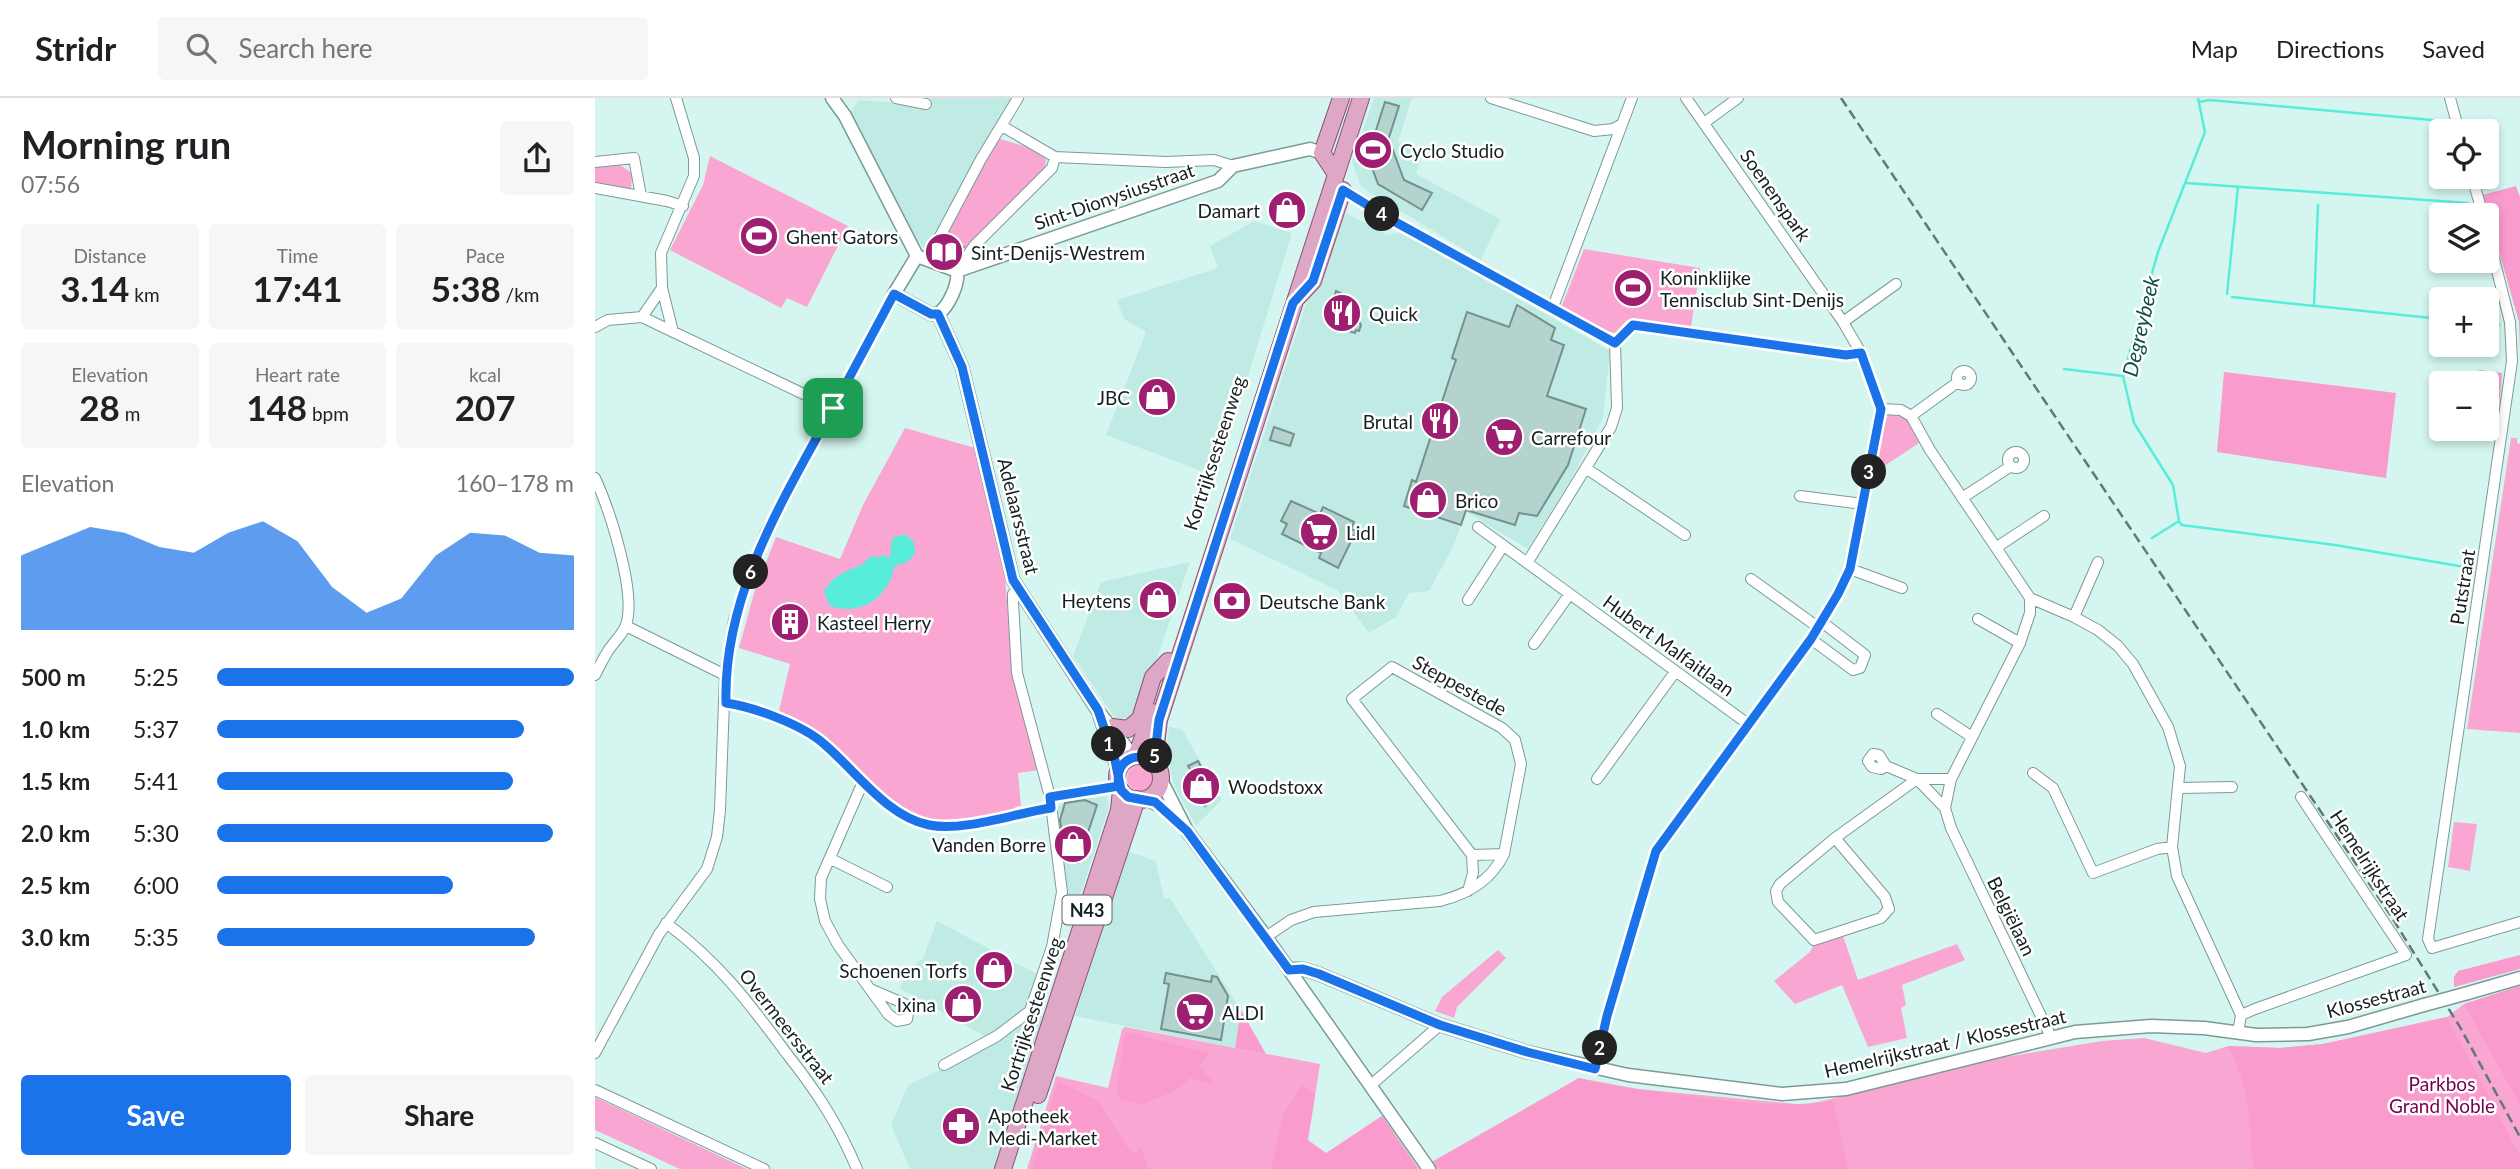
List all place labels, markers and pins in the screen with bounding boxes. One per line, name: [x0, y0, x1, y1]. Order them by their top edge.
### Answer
sports icon: Cyclo Studio: [1352, 129, 1394, 171]
place label: Cyclo Studio: [1400, 139, 1504, 162]
shop icon: Damart: [1266, 189, 1308, 231]
pin: 4: [1365, 197, 1399, 232]
place label: Damart: [1198, 199, 1260, 222]
sports icon: Ghent Gators: [738, 215, 780, 257]
place label: Ghent Gators: [786, 225, 898, 248]
library icon: Sint-Denijs-Westrem: [923, 231, 965, 273]
place label: Sint-Denijs-Westrem: [971, 241, 1145, 264]
place label: Koninklijke Tennisclub Sint-Denijs: [1660, 266, 1844, 311]
sports icon: Koninklijke Tennisclub Sint-Denijs: [1612, 267, 1654, 309]
restaurant icon: Quick: [1321, 292, 1363, 334]
place label: Quick: [1369, 302, 1418, 325]
shop icon: JBC: [1136, 376, 1178, 418]
pin: [803, 378, 863, 438]
place label: JBC: [1097, 386, 1130, 409]
restaurant icon: Brutal: [1419, 400, 1461, 442]
place label: Brutal: [1363, 410, 1413, 433]
supermarket icon: Carrefour: [1483, 416, 1525, 458]
place label: Carrefour: [1531, 426, 1611, 449]
pin: 3: [1851, 454, 1887, 490]
shop icon: Brico: [1407, 479, 1449, 521]
place label: Brico: [1455, 489, 1498, 512]
supermarket icon: Lidl: [1298, 511, 1340, 553]
place label: Lidl: [1346, 521, 1375, 544]
pin: 6: [733, 554, 769, 589]
shop icon: Heytens: [1137, 579, 1179, 621]
bank icon: Deutsche Bank: [1211, 580, 1253, 622]
place label: Heytens: [1062, 589, 1131, 612]
place label: Deutsche Bank: [1259, 590, 1386, 613]
building icon: Kasteel Herry: [769, 601, 811, 643]
place label: Kasteel Herry: [817, 611, 931, 634]
pin: 1: [1091, 726, 1127, 762]
pin: 5: [1137, 738, 1173, 774]
shop icon: Woodstoxx: [1180, 765, 1222, 807]
place label: Woodstoxx: [1228, 775, 1324, 798]
shop icon: Vanden Borre: [1052, 823, 1094, 865]
place label: Vanden Borre: [932, 833, 1046, 856]
shop icon: Schoenen Torfs: [973, 949, 1015, 991]
place label: Schoenen Torfs: [839, 959, 967, 982]
shop icon: Ixina: [942, 983, 984, 1025]
supermarket icon: ALDI: [1174, 991, 1216, 1033]
place label: Ixina: [897, 993, 936, 1016]
place label: ALDI: [1222, 1001, 1264, 1024]
pin: 2: [1583, 1030, 1618, 1066]
place label: Apotheek Medi-Market: [988, 1104, 1097, 1149]
pharmacy icon: Apotheek Medi-Market: [940, 1105, 982, 1147]

